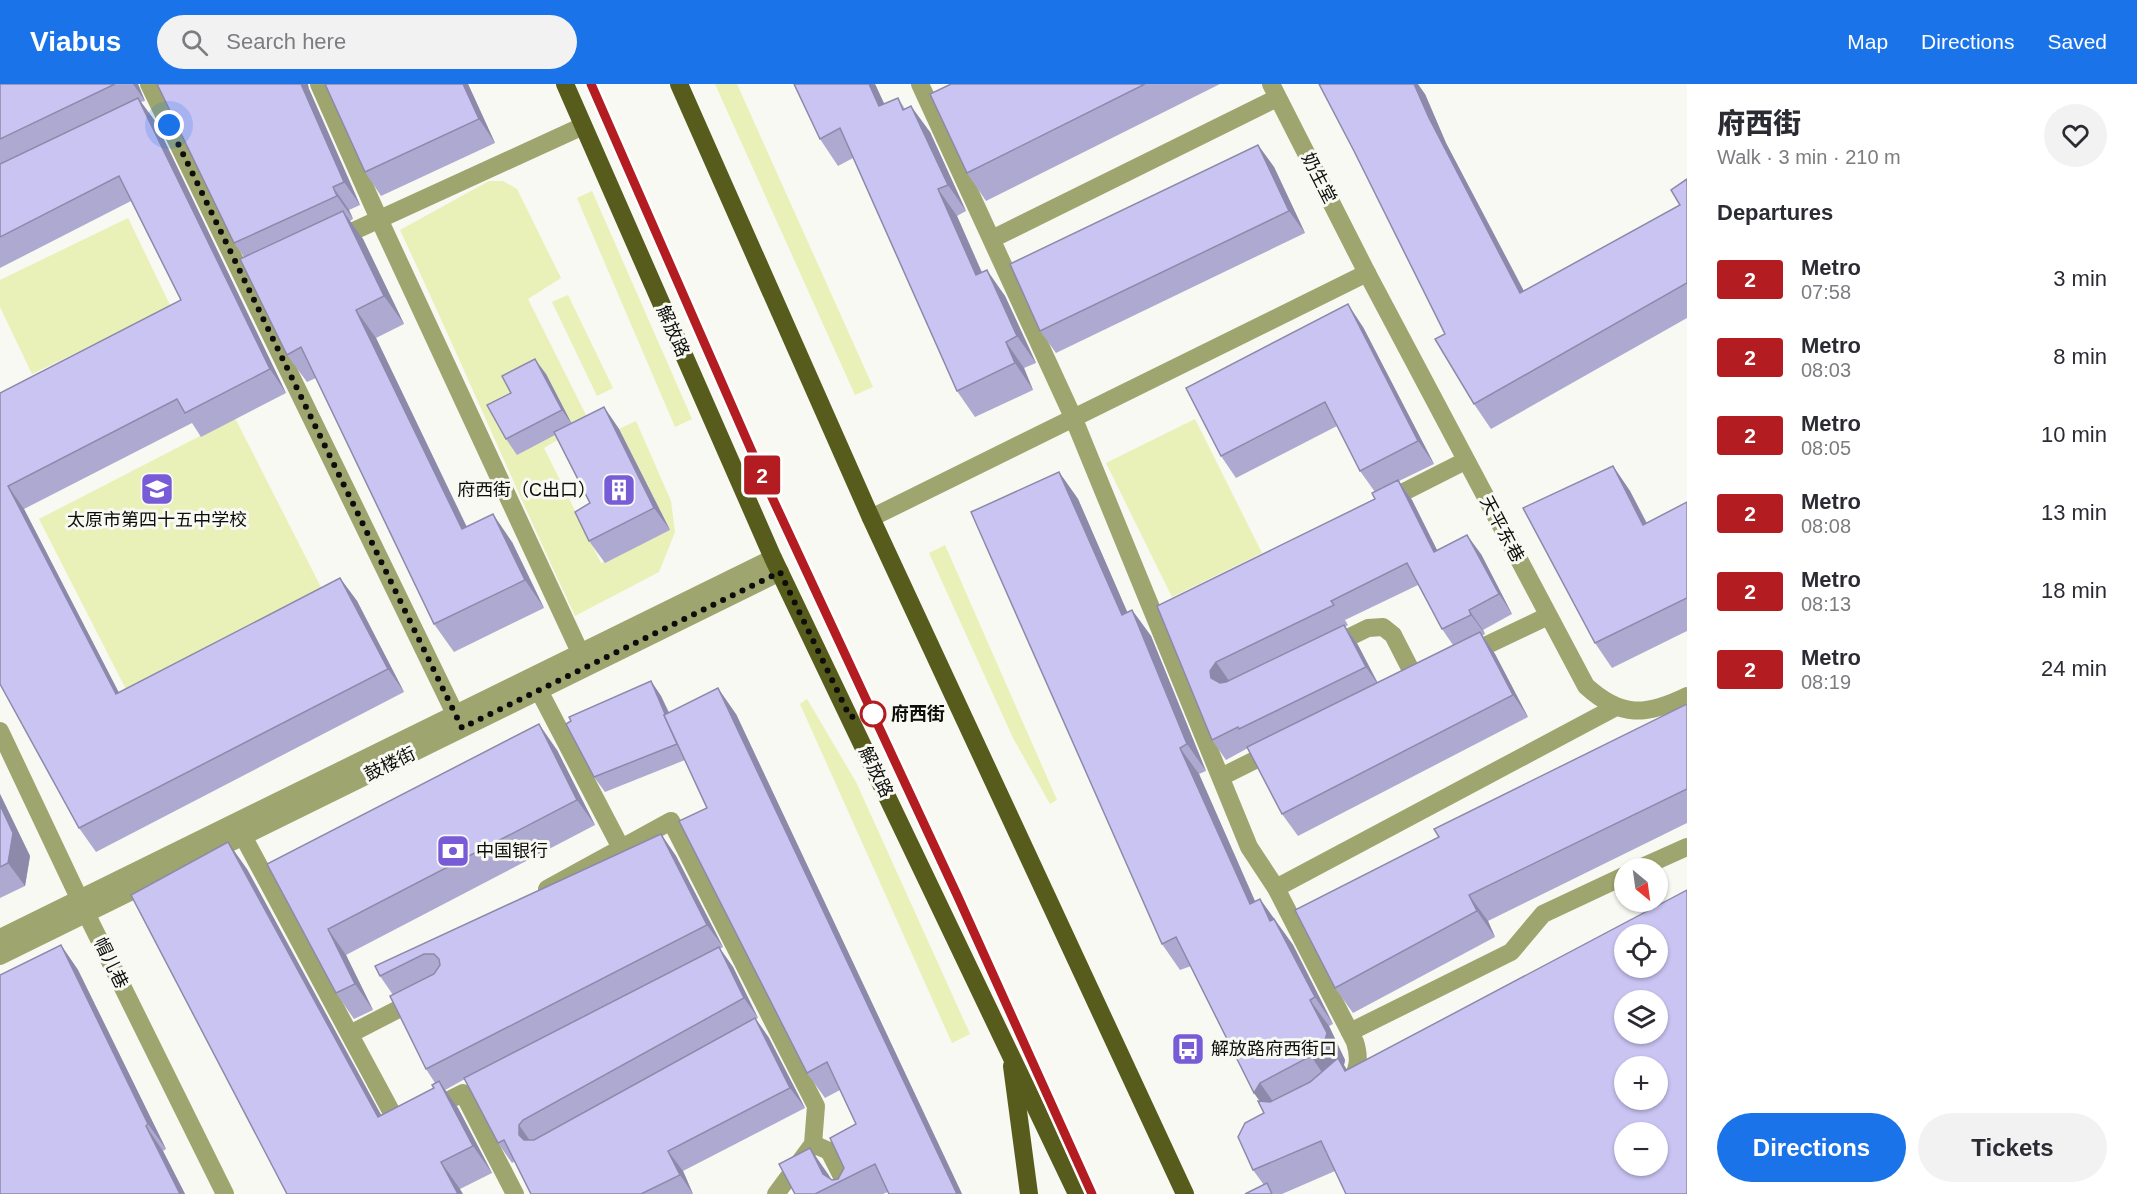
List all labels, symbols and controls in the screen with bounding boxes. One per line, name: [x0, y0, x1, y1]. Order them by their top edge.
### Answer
search box: [157, 15, 577, 69]
text: Viabus: [30, 26, 121, 57]
icon: search: [178, 26, 211, 59]
text: Search here: [226, 29, 346, 54]
text: Map: [1847, 30, 1888, 53]
text: Directions: [1921, 30, 2014, 53]
text: Saved: [2047, 30, 2107, 53]
button: heart: [2044, 104, 2107, 167]
text: 府西街: [1717, 108, 1801, 139]
your location: [154, 110, 184, 140]
text: Walk · 3 min · 210 m: [1717, 146, 1901, 168]
street label: 奶生堂: [1298, 149, 1340, 207]
text: Departures: [1717, 200, 1833, 225]
text: Metro: [1801, 255, 1861, 280]
text: 3 min: [2053, 266, 2107, 291]
text: 2: [1744, 268, 1756, 291]
text: 07:58: [1801, 281, 1851, 303]
street label: 解放路: [653, 302, 693, 360]
text: Metro: [1801, 333, 1861, 358]
text: 8 min: [2053, 344, 2107, 369]
text: 2: [1744, 346, 1756, 369]
text: 08:03: [1801, 359, 1851, 381]
text: Metro: [1801, 411, 1861, 436]
text: 10 min: [2041, 422, 2107, 447]
text: 2: [1744, 424, 1756, 447]
text: 08:05: [1801, 437, 1851, 459]
line badge: 2: [742, 456, 782, 494]
text: 2: [756, 464, 768, 487]
school or university icon: 太原市第四十五中学校: [139, 471, 175, 507]
building icon: 府西街（C出口）: [601, 472, 637, 508]
place label: 府西街（C出口）: [457, 480, 596, 500]
text: Metro: [1801, 489, 1861, 514]
street label: 天平东巷: [1476, 493, 1528, 565]
text: 13 min: [2041, 500, 2107, 525]
text: 2: [1744, 502, 1756, 525]
place label: 太原市第四十五中学校: [67, 510, 247, 530]
text: 08:08: [1801, 515, 1851, 537]
text: Metro: [1801, 567, 1861, 592]
text: 18 min: [2041, 578, 2107, 603]
text: 2: [1744, 580, 1756, 603]
text: 08:13: [1801, 593, 1851, 615]
text: Metro: [1801, 645, 1861, 670]
text: 24 min: [2041, 656, 2107, 681]
text: 2: [1744, 658, 1756, 681]
text: 08:19: [1801, 671, 1851, 693]
marker: 府西街: [860, 701, 886, 727]
place label: 府西街: [891, 704, 945, 724]
street label: 鼓楼街: [361, 743, 419, 785]
street label: 解放路: [855, 743, 897, 801]
bank icon: 中国银行: [435, 833, 471, 869]
place label: 中国银行: [476, 841, 548, 861]
north arrow: [1614, 858, 1668, 912]
map controls: [1614, 858, 1668, 1176]
button: locate: [1614, 924, 1668, 978]
street label: 帽儿巷: [90, 934, 132, 992]
button: layers: [1614, 990, 1668, 1044]
bus stop icon: 解放路府西街口: [1170, 1031, 1206, 1067]
place label: 解放路府西街口: [1211, 1039, 1337, 1059]
button: +: [1614, 1056, 1668, 1110]
button: Directions: [1717, 1113, 1906, 1182]
button: Tickets: [1918, 1113, 2107, 1182]
button: −: [1614, 1122, 1668, 1176]

